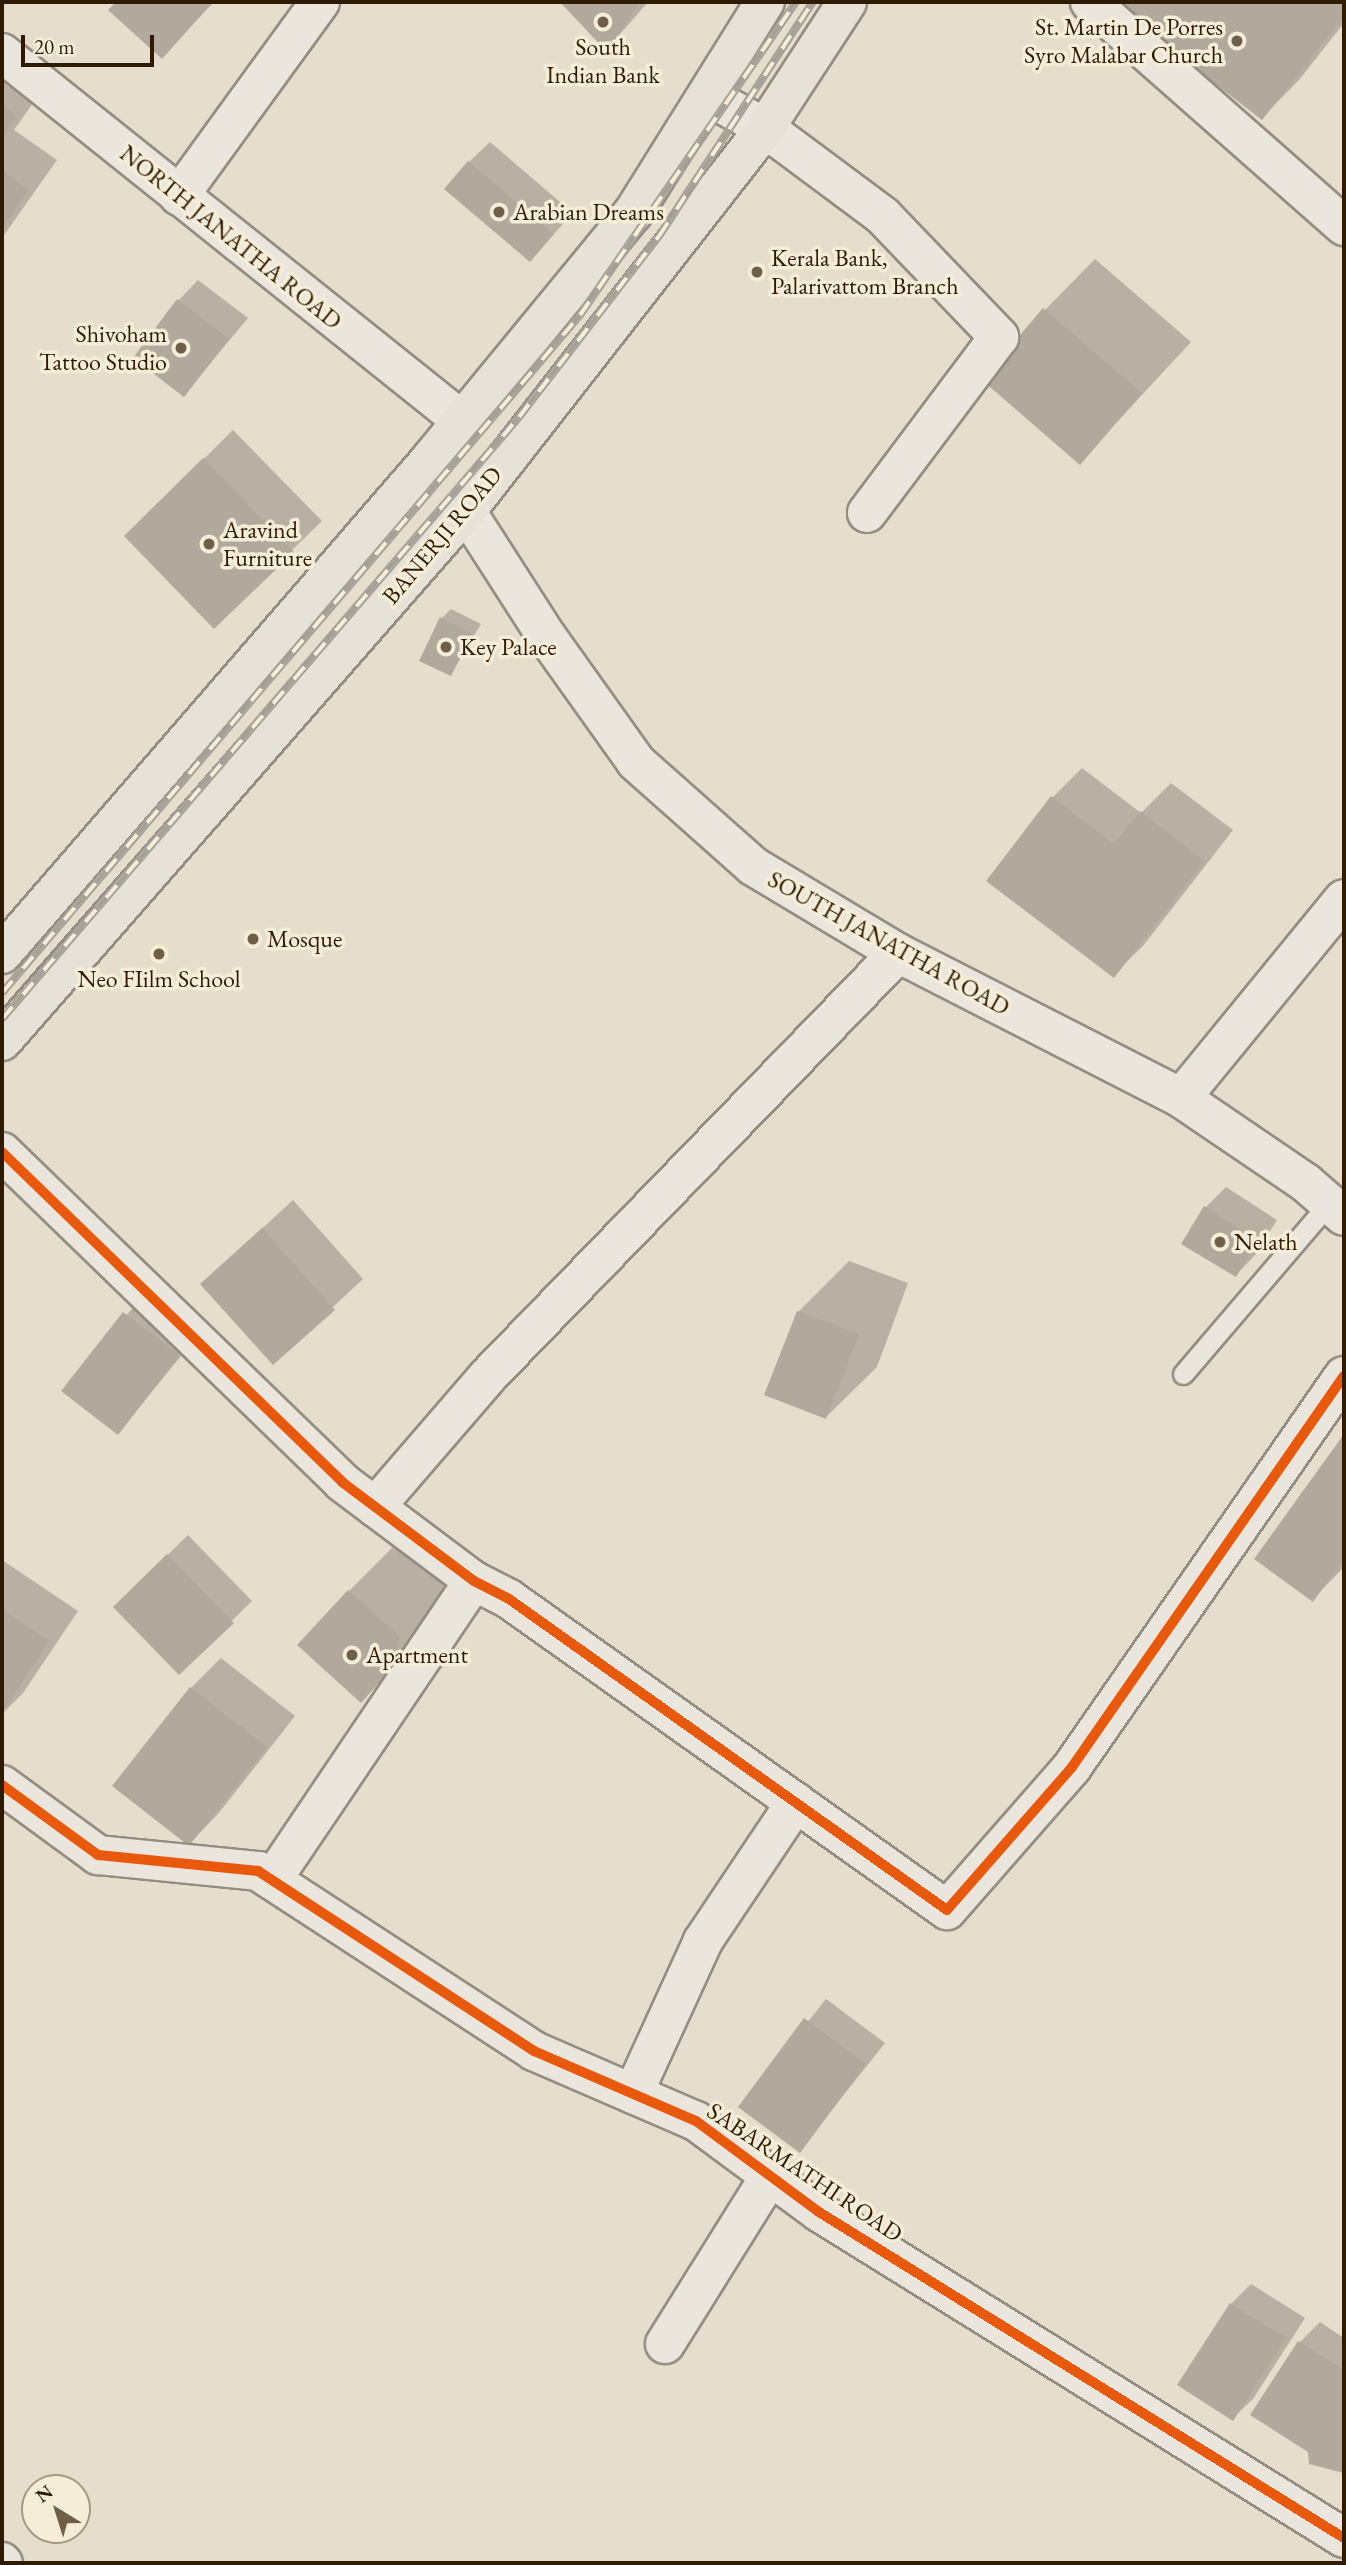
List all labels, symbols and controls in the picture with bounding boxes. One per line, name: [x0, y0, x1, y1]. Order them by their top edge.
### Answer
place label: St. Martin De Porres Syro Malabar Church: [1024, 13, 1223, 69]
marker: South Indian Bank: [595, 14, 611, 30]
scale bar: [24, 21, 158, 65]
text: 20 m: [34, 33, 75, 60]
place label: South Indian Bank: [546, 33, 660, 89]
marker: St. Martin De Porres Syro Malabar Church: [1229, 33, 1245, 49]
street label: NORTH JANATHA ROAD: [114, 139, 348, 335]
place label: Arabian Dreams: [513, 198, 664, 226]
marker: Arabian Dreams: [491, 204, 507, 220]
place label: Kerala Bank, Palarivattom Branch: [771, 244, 958, 300]
marker: Kerala Bank, Palarivattom Branch: [749, 264, 765, 280]
place label: Shivoham Tattoo Studio: [39, 320, 167, 376]
marker: Shivoham Tattoo Studio: [173, 340, 189, 356]
street label: BANERJI ROAD: [376, 460, 508, 610]
place label: Aravind Furniture: [223, 516, 312, 572]
marker: Aravind Furniture: [201, 536, 217, 552]
place label: Key Palace: [460, 633, 557, 661]
marker: Key Palace: [438, 639, 454, 655]
street label: SOUTH JANATHA ROAD: [763, 864, 1015, 1022]
place label: Mosque: [267, 925, 342, 953]
marker: Mosque: [245, 931, 261, 947]
marker: Neo FIilm School: [151, 946, 167, 962]
place label: Neo FIilm School: [78, 965, 240, 993]
place label: Nelath: [1234, 1228, 1298, 1256]
marker: Nelath: [1212, 1234, 1228, 1250]
place label: Apartment: [366, 1641, 468, 1669]
marker: Apartment: [344, 1647, 360, 1663]
street label: SABARMATHI ROAD: [702, 2096, 908, 2248]
north arrow: [21, 2474, 91, 2544]
text: N: [30, 2479, 58, 2508]

